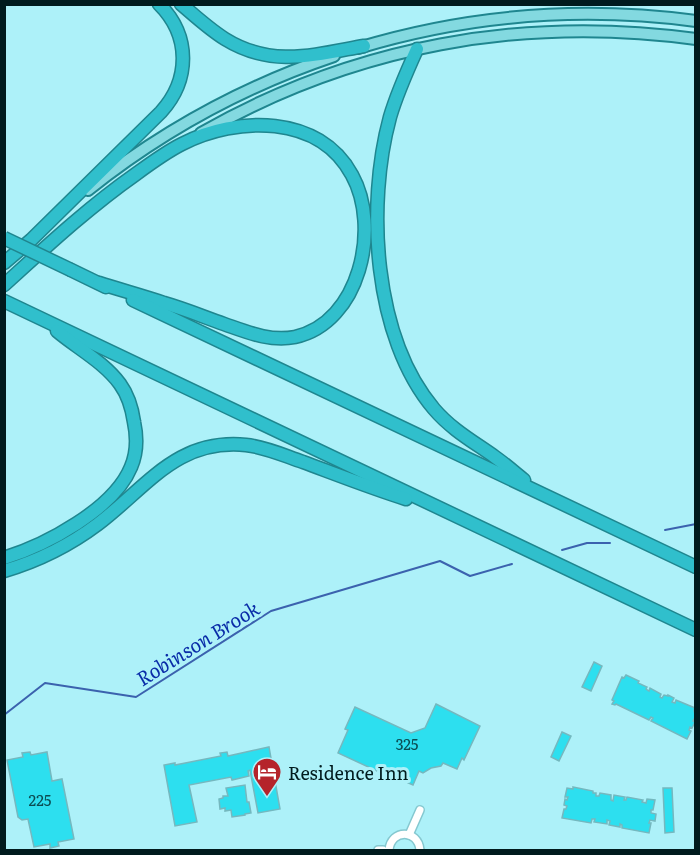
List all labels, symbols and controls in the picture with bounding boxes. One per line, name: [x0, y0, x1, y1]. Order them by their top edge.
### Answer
water label: Robinson Brook: [129, 592, 265, 692]
house number: 325: [396, 732, 419, 755]
hotel icon: Residence Inn: [251, 756, 283, 798]
place label: Residence Inn: [288, 759, 408, 786]
house number: 225: [29, 788, 52, 811]

